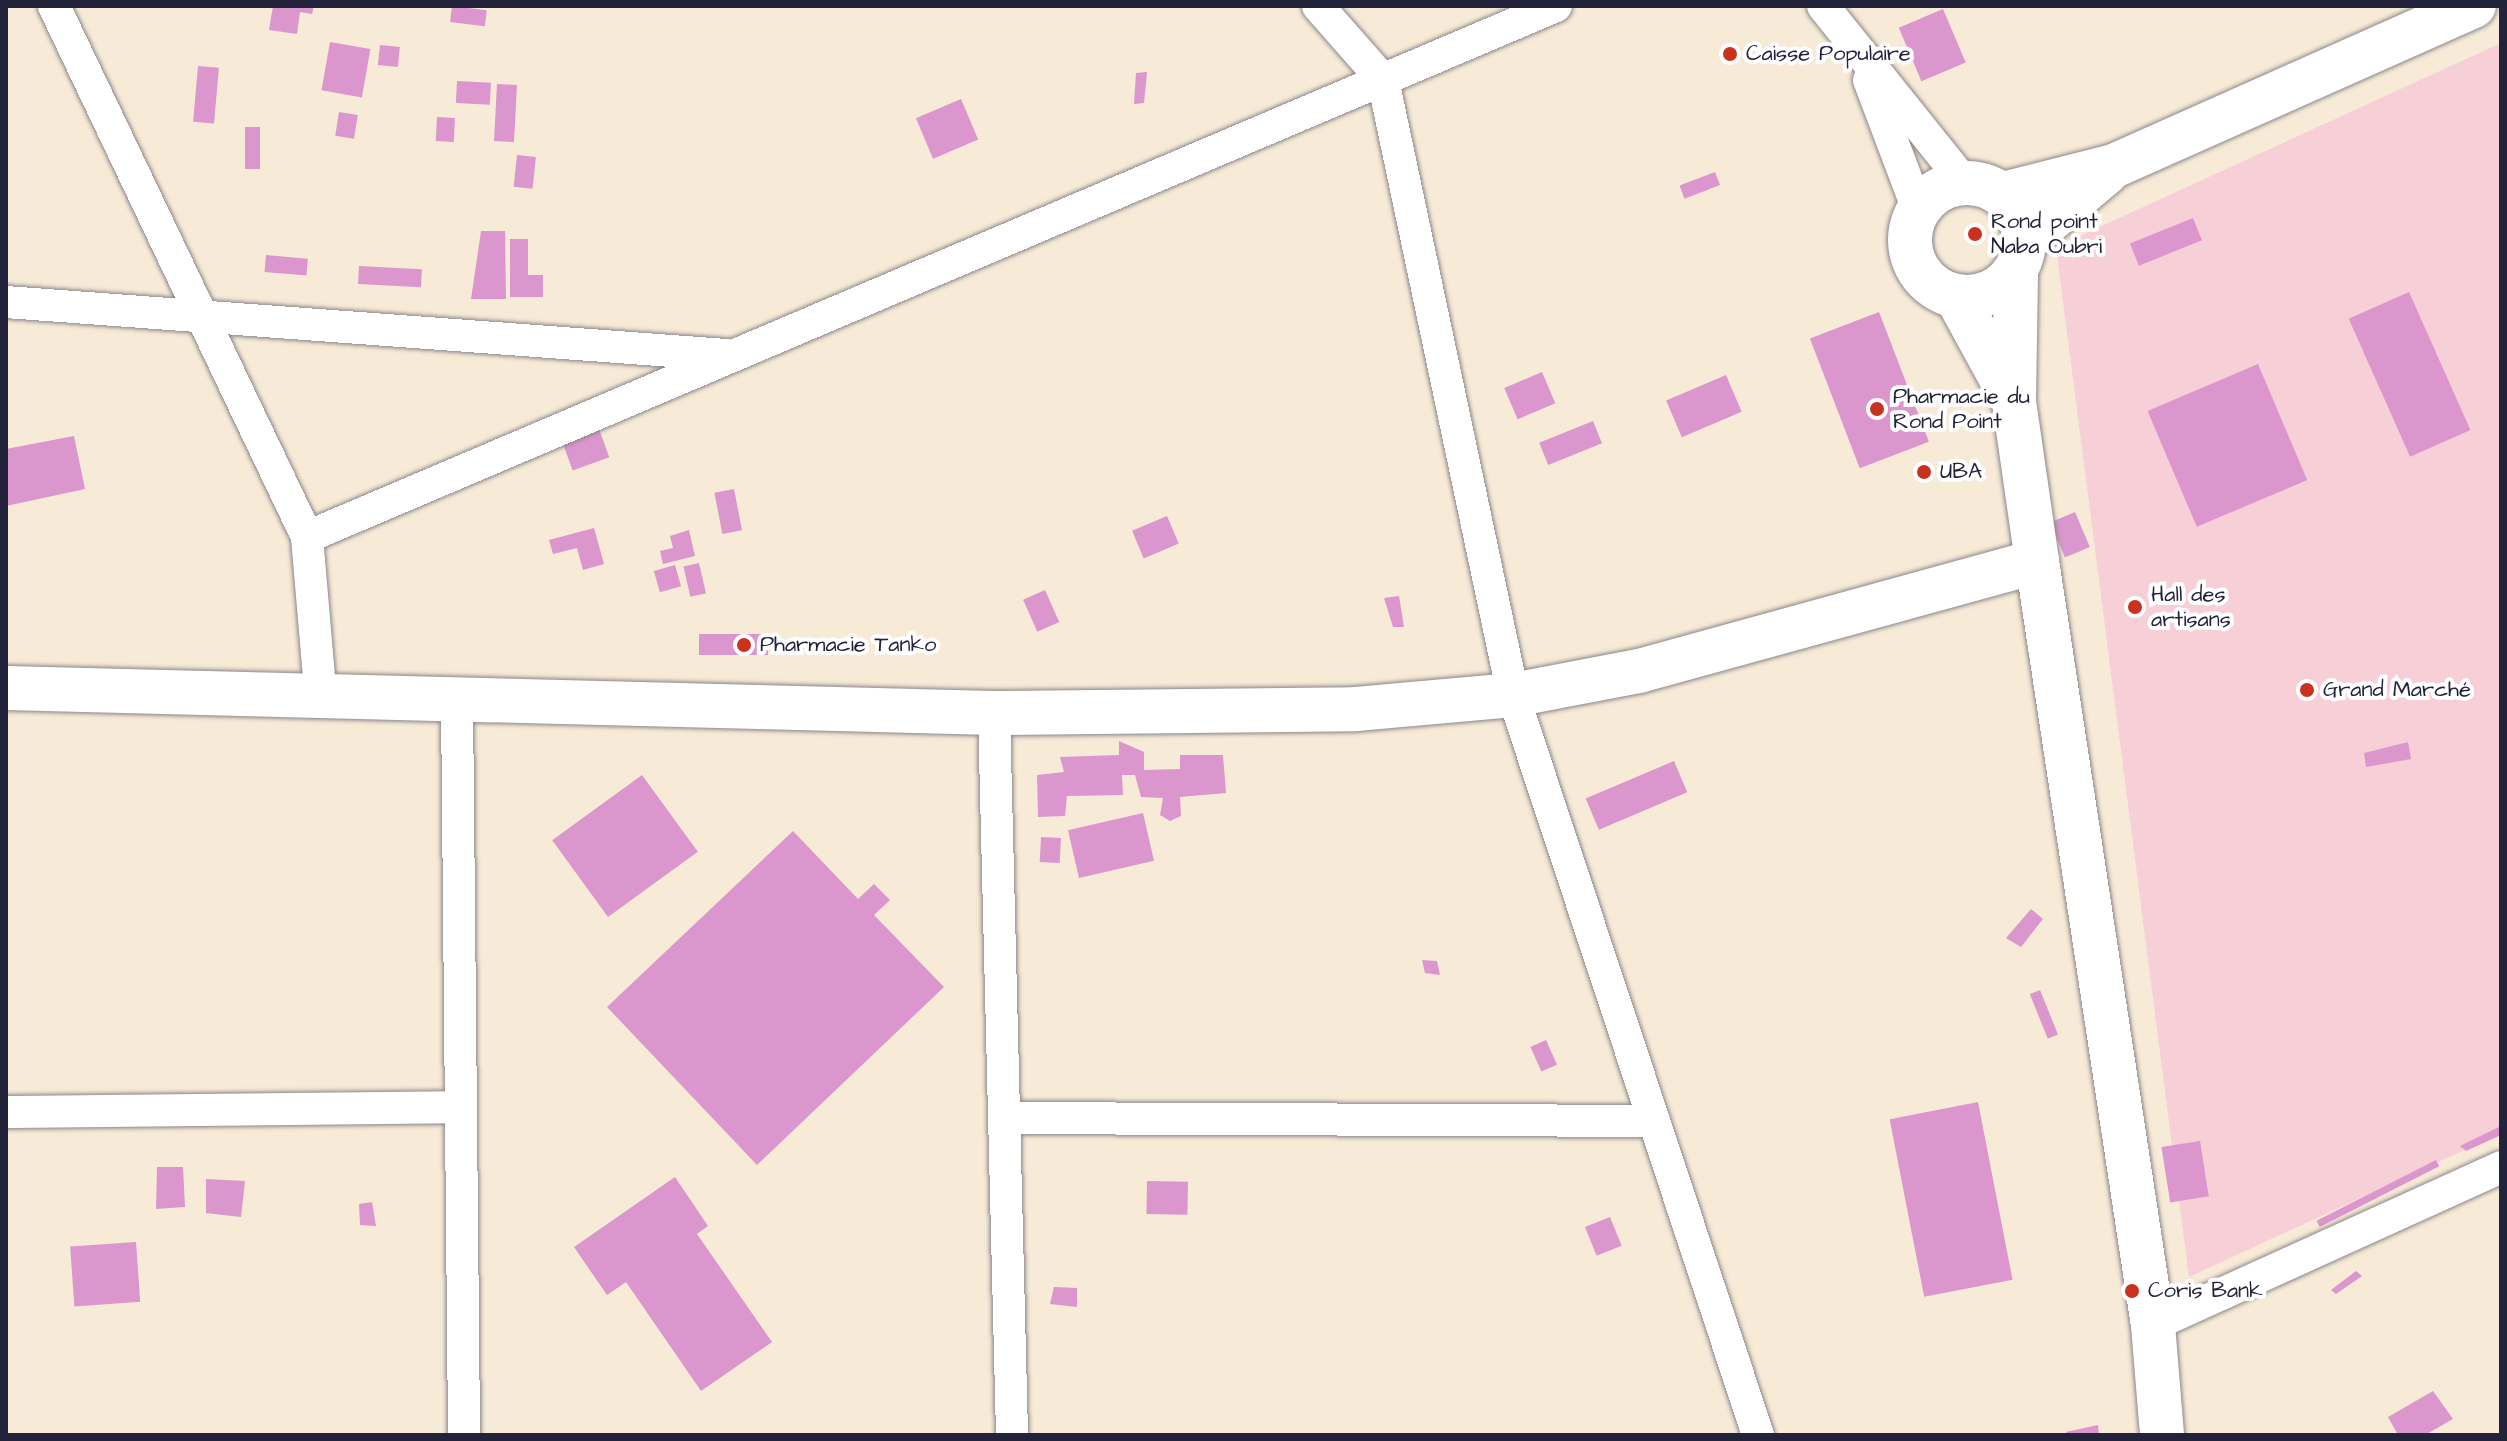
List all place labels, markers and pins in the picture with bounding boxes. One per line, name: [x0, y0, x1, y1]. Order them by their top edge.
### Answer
place label: Caisse Populaire: [1746, 41, 1911, 67]
marker: Caisse Populaire: [1721, 45, 1739, 63]
place label: Rond point Naba Oubri: [1991, 208, 2102, 260]
marker: Rond point Naba Oubri: [1966, 225, 1984, 243]
place label: Pharmacie du Rond Point: [1893, 383, 2030, 434]
marker: Pharmacie du Rond Point: [1868, 400, 1886, 418]
place label: UBA: [1940, 459, 1982, 485]
marker: UBA: [1915, 463, 1933, 481]
place label: Hall des artisans: [2151, 581, 2231, 632]
marker: Hall des artisans: [2126, 598, 2144, 616]
place label: Pharmacie Tanko: [760, 632, 936, 658]
marker: Pharmacie Tanko: [735, 636, 753, 654]
place label: Grand Marché: [2323, 677, 2471, 703]
marker: Grand Marché: [2298, 681, 2316, 699]
place label: Coris Bank: [2148, 1278, 2263, 1304]
marker: Coris Bank: [2123, 1282, 2141, 1300]

